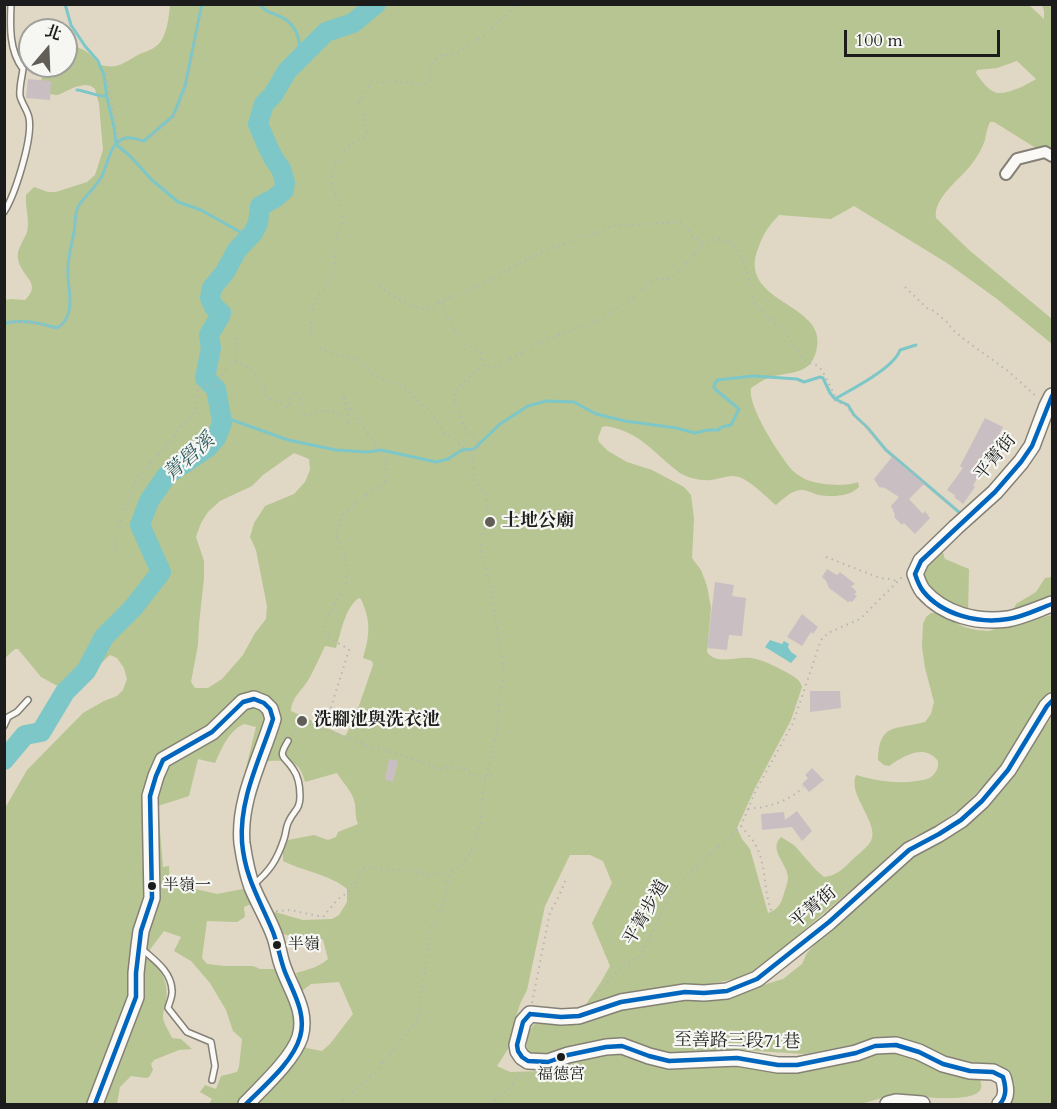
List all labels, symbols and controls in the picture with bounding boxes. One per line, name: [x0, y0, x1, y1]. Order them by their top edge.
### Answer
north arrow: [18, 18, 78, 78]
scale bar: [847, 18, 1003, 56]
text: 北: [42, 20, 64, 46]
text: 100 m: [855, 28, 903, 53]
water label: 菁礐溪: [160, 429, 220, 487]
street label: 平菁街: [971, 430, 1021, 486]
place label: 土地公廟: [502, 511, 574, 533]
marker: 土地公廟: [483, 515, 497, 529]
place label: 洗腳池與洗衣池: [314, 710, 440, 732]
marker: 洗腳池與洗衣池: [295, 714, 309, 728]
place label: 半嶺一: [163, 876, 211, 896]
street label: 平菁步道: [620, 876, 674, 950]
marker: 半嶺一: [146, 880, 158, 892]
street label: 平菁街: [786, 882, 842, 934]
place label: 半嶺: [288, 935, 320, 955]
marker: 半嶺: [271, 939, 283, 951]
street label: 至善路三段71巷: [674, 1030, 800, 1054]
marker: 福德宮: [555, 1051, 567, 1063]
place label: 福德宮: [537, 1065, 585, 1085]

